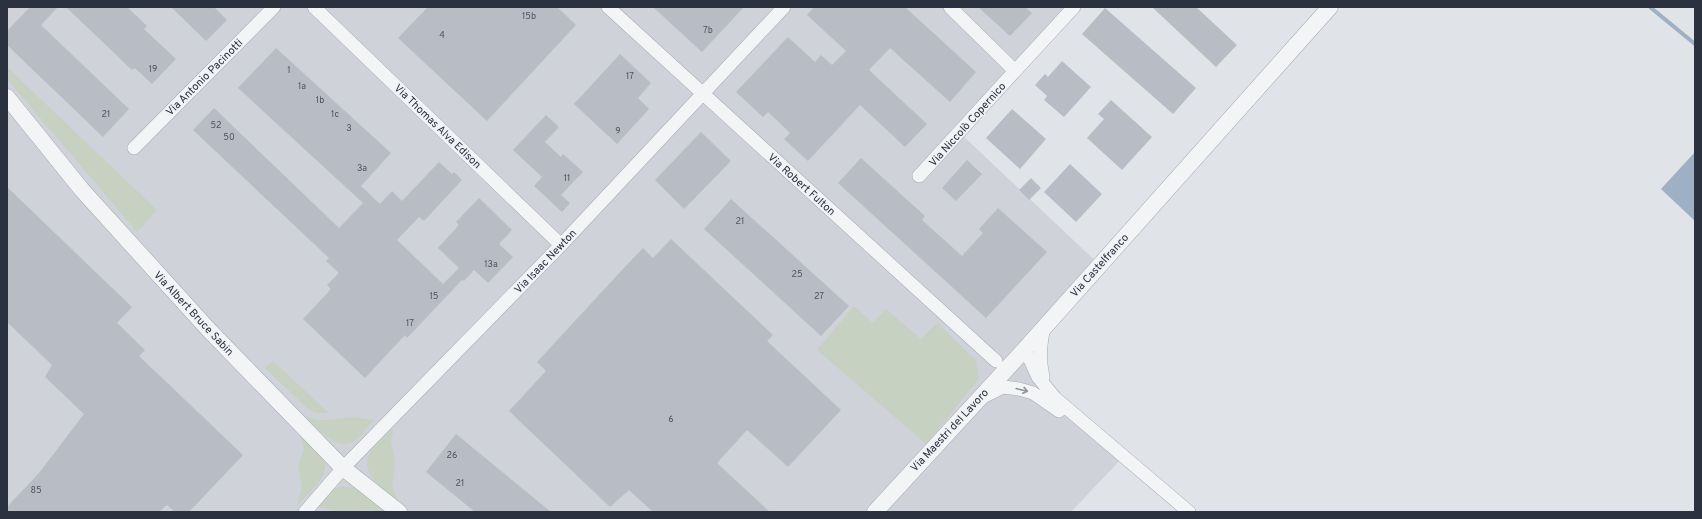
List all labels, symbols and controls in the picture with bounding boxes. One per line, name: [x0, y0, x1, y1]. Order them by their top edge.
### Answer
house number: 15b: [522, 11, 536, 22]
house number: 7b: [703, 25, 713, 36]
house number: 4: [439, 30, 445, 41]
street label: Via Antonio Pacinotti: [163, 36, 246, 119]
house number: 19: [149, 64, 157, 75]
house number: 1: [287, 65, 291, 76]
house number: 17: [626, 71, 634, 82]
street label: Via Niccolò Copernico: [926, 80, 1009, 170]
house number: 1a: [298, 81, 306, 92]
street label: Via Thomas Alva Edison: [391, 81, 484, 172]
house number: 1b: [316, 95, 324, 106]
house number: 21: [102, 109, 110, 120]
house number: 1c: [331, 109, 339, 120]
house number: 52: [210, 120, 222, 131]
house number: 3: [346, 123, 352, 134]
house number: 9: [615, 126, 621, 137]
house number: 50: [223, 132, 235, 143]
street label: Via Robert Fulton: [765, 151, 838, 219]
house number: 3a: [357, 163, 367, 174]
house number: 11: [564, 173, 570, 184]
house number: 21: [736, 216, 744, 227]
street label: Via Isaac Newton: [511, 227, 580, 297]
street label: Via Castelfranco: [1067, 231, 1132, 300]
house number: 13a: [484, 259, 498, 270]
street label: Via Albert Bruce Sabin: [150, 268, 236, 359]
house number: 25: [791, 269, 803, 280]
house number: 15: [430, 291, 438, 302]
house number: 27: [814, 291, 824, 302]
house number: 17: [406, 318, 414, 329]
street label: Via Maestri del Lavoro: [908, 386, 992, 475]
one-way arrow: [1015, 387, 1028, 394]
house number: 6: [668, 414, 674, 425]
house number: 26: [447, 450, 457, 461]
house number: 21: [456, 478, 464, 489]
house number: 85: [30, 485, 42, 496]

